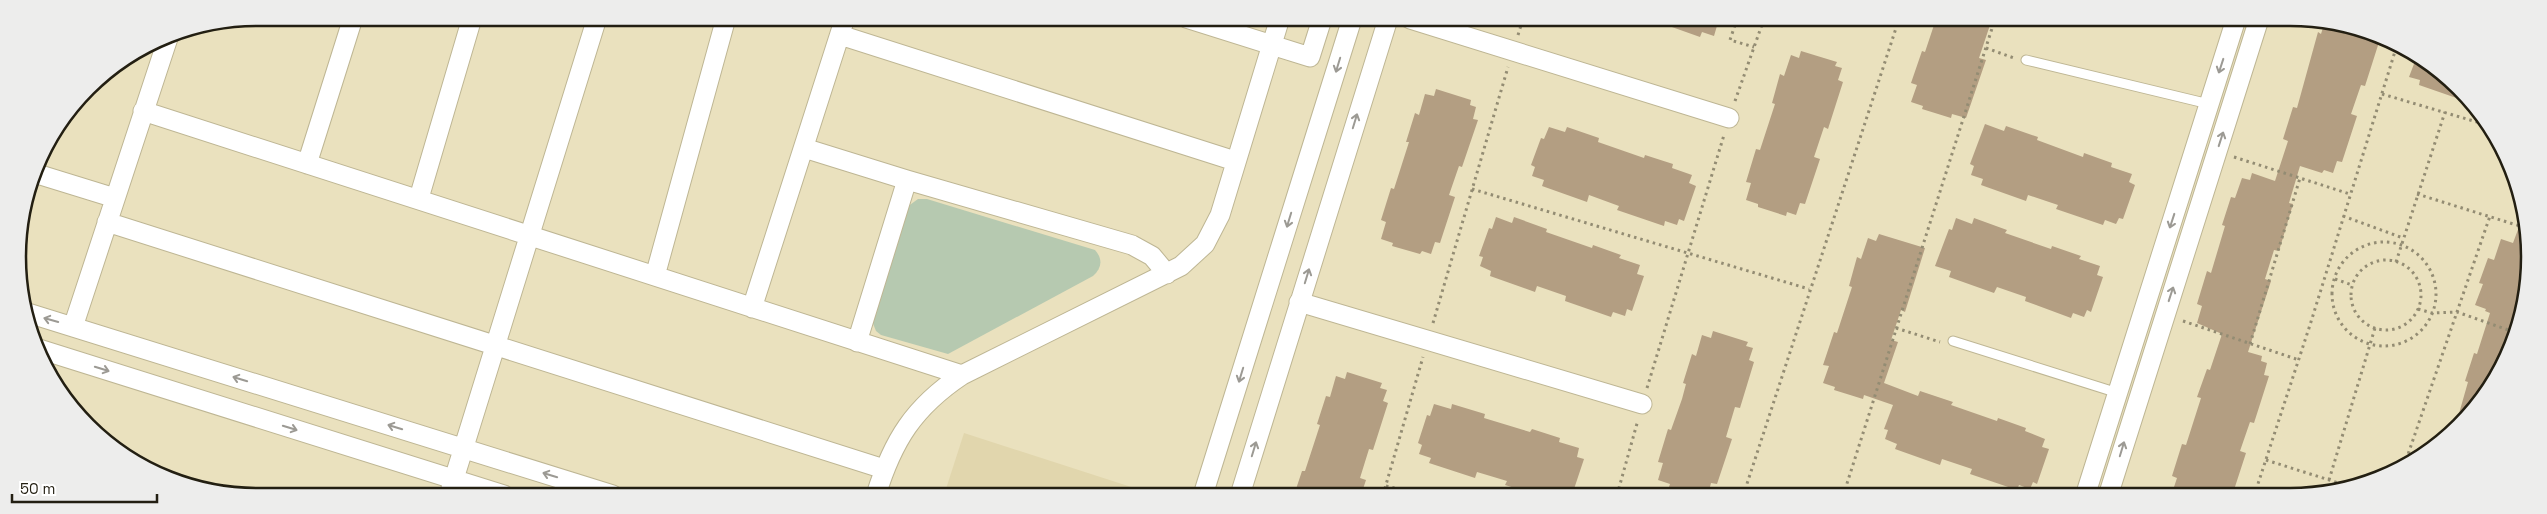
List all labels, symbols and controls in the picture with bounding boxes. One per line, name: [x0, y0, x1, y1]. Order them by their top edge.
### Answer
one-way arrow: [1332, 57, 1342, 73]
one-way arrow: [2216, 58, 2225, 73]
one-way arrow: [1351, 114, 1361, 130]
one-way arrow: [2216, 132, 2226, 148]
one-way arrow: [1284, 212, 1294, 228]
one-way arrow: [2167, 213, 2177, 229]
one-way arrow: [1302, 269, 1312, 285]
one-way arrow: [2167, 287, 2177, 303]
one-way arrow: [44, 315, 60, 325]
one-way arrow: [94, 364, 110, 374]
one-way arrow: [1235, 367, 1245, 383]
one-way arrow: [232, 373, 248, 383]
one-way arrow: [387, 422, 403, 432]
one-way arrow: [282, 423, 298, 433]
one-way arrow: [1250, 441, 1259, 457]
one-way arrow: [2118, 442, 2128, 458]
one-way arrow: [543, 470, 559, 480]
scale bar: [12, 472, 158, 504]
text: 50 m: [20, 479, 55, 498]

